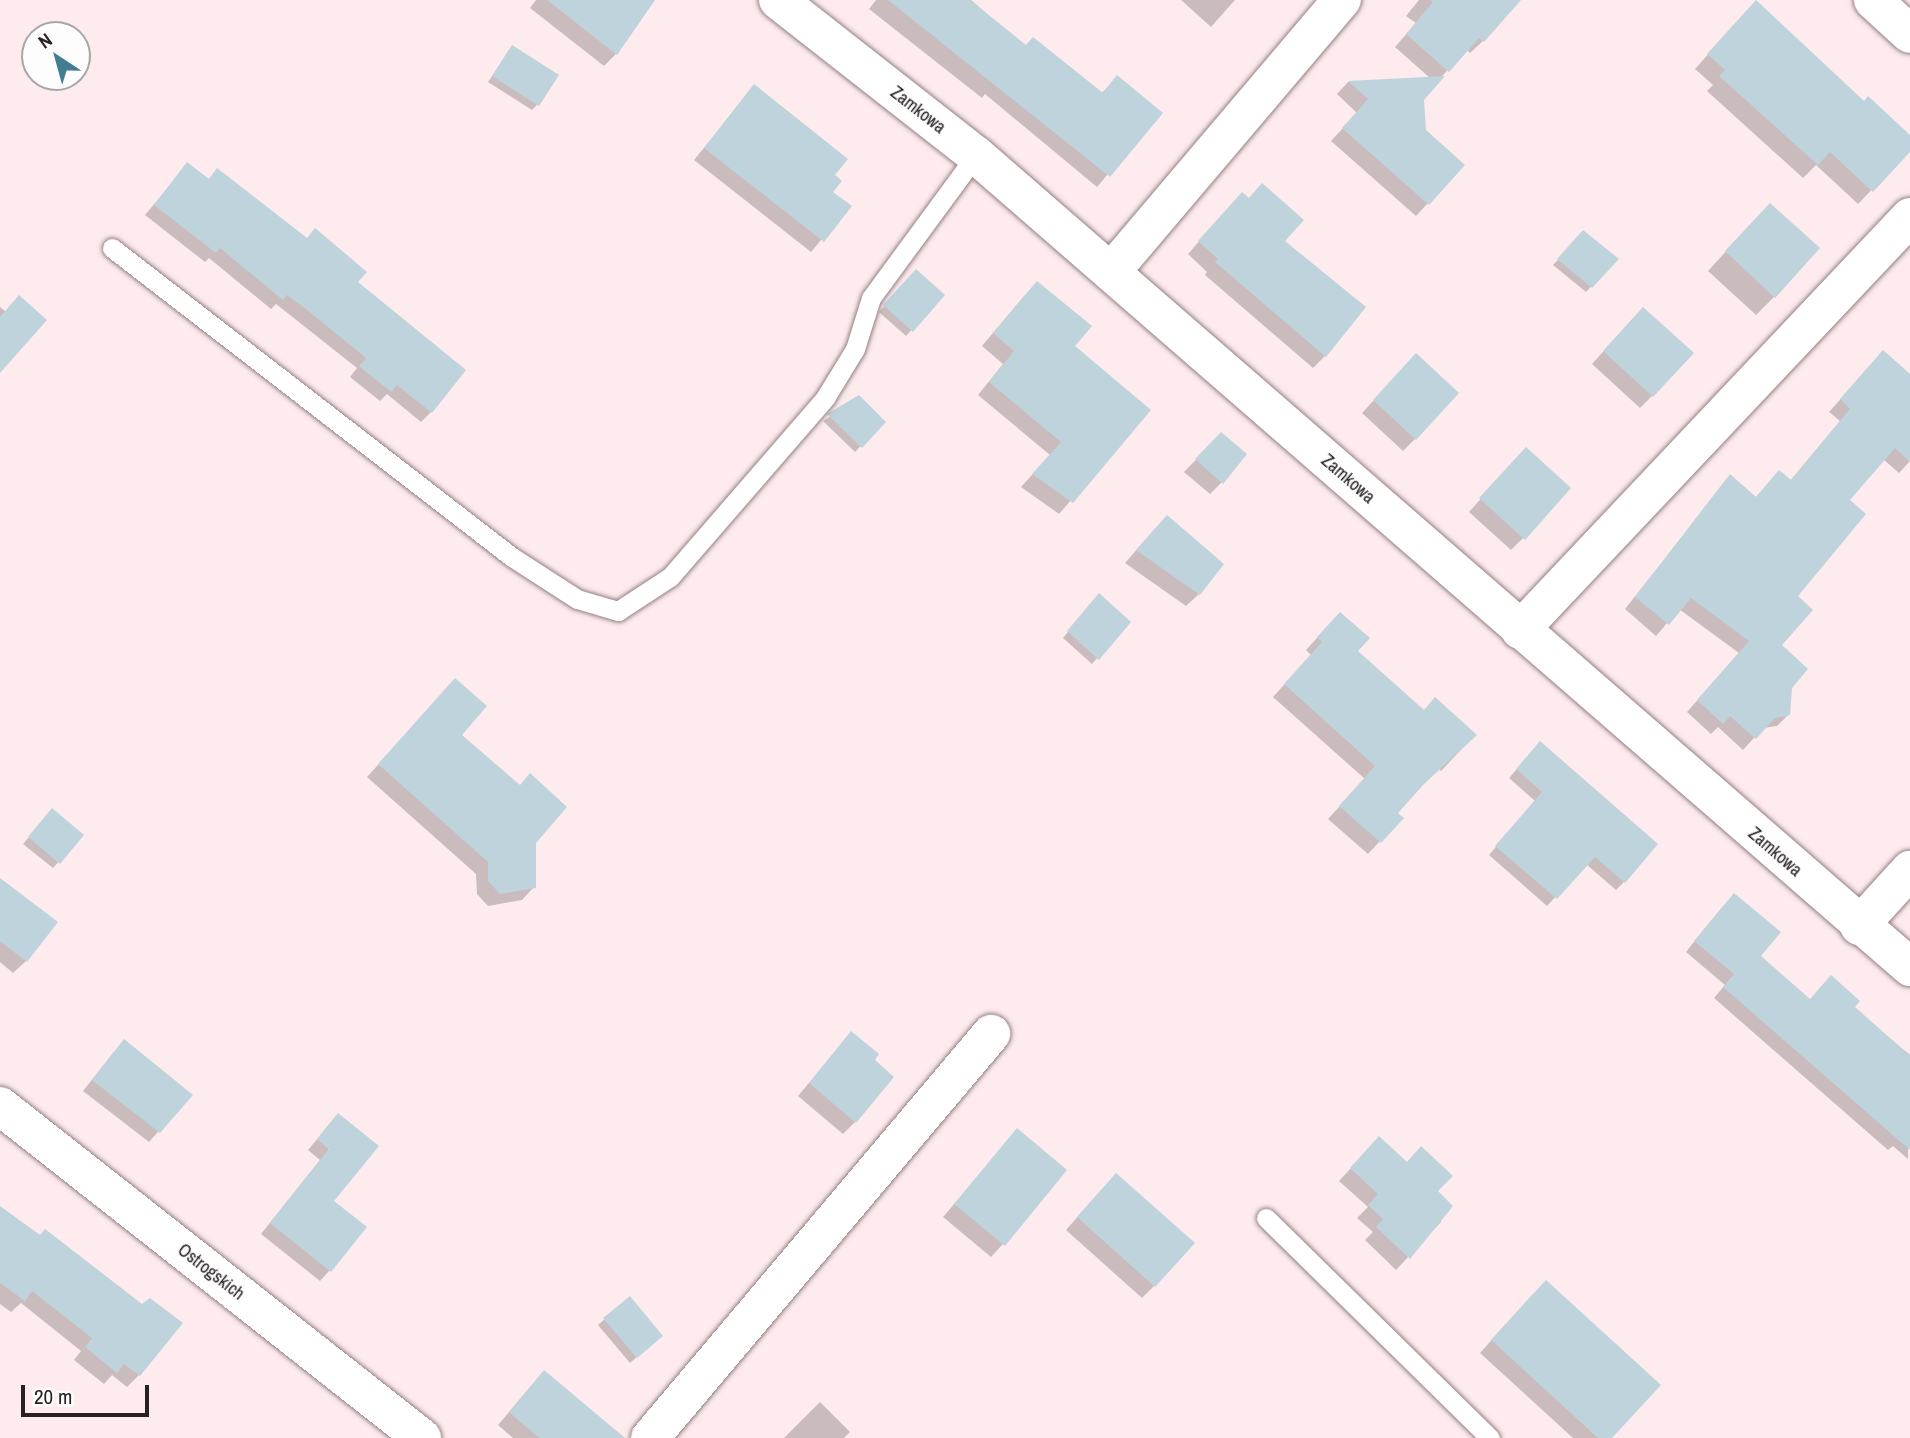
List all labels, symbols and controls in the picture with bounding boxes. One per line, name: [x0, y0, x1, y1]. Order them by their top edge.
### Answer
north arrow: [21, 21, 91, 91]
text: N: [33, 27, 57, 54]
street label: Zamkowa: [886, 82, 950, 138]
street label: Zamkowa: [1317, 450, 1379, 508]
street label: Zamkowa: [1744, 823, 1806, 881]
street label: Ostrogskich: [173, 1239, 249, 1305]
scale bar: [24, 1372, 152, 1416]
text: 20 m: [34, 1382, 72, 1411]

